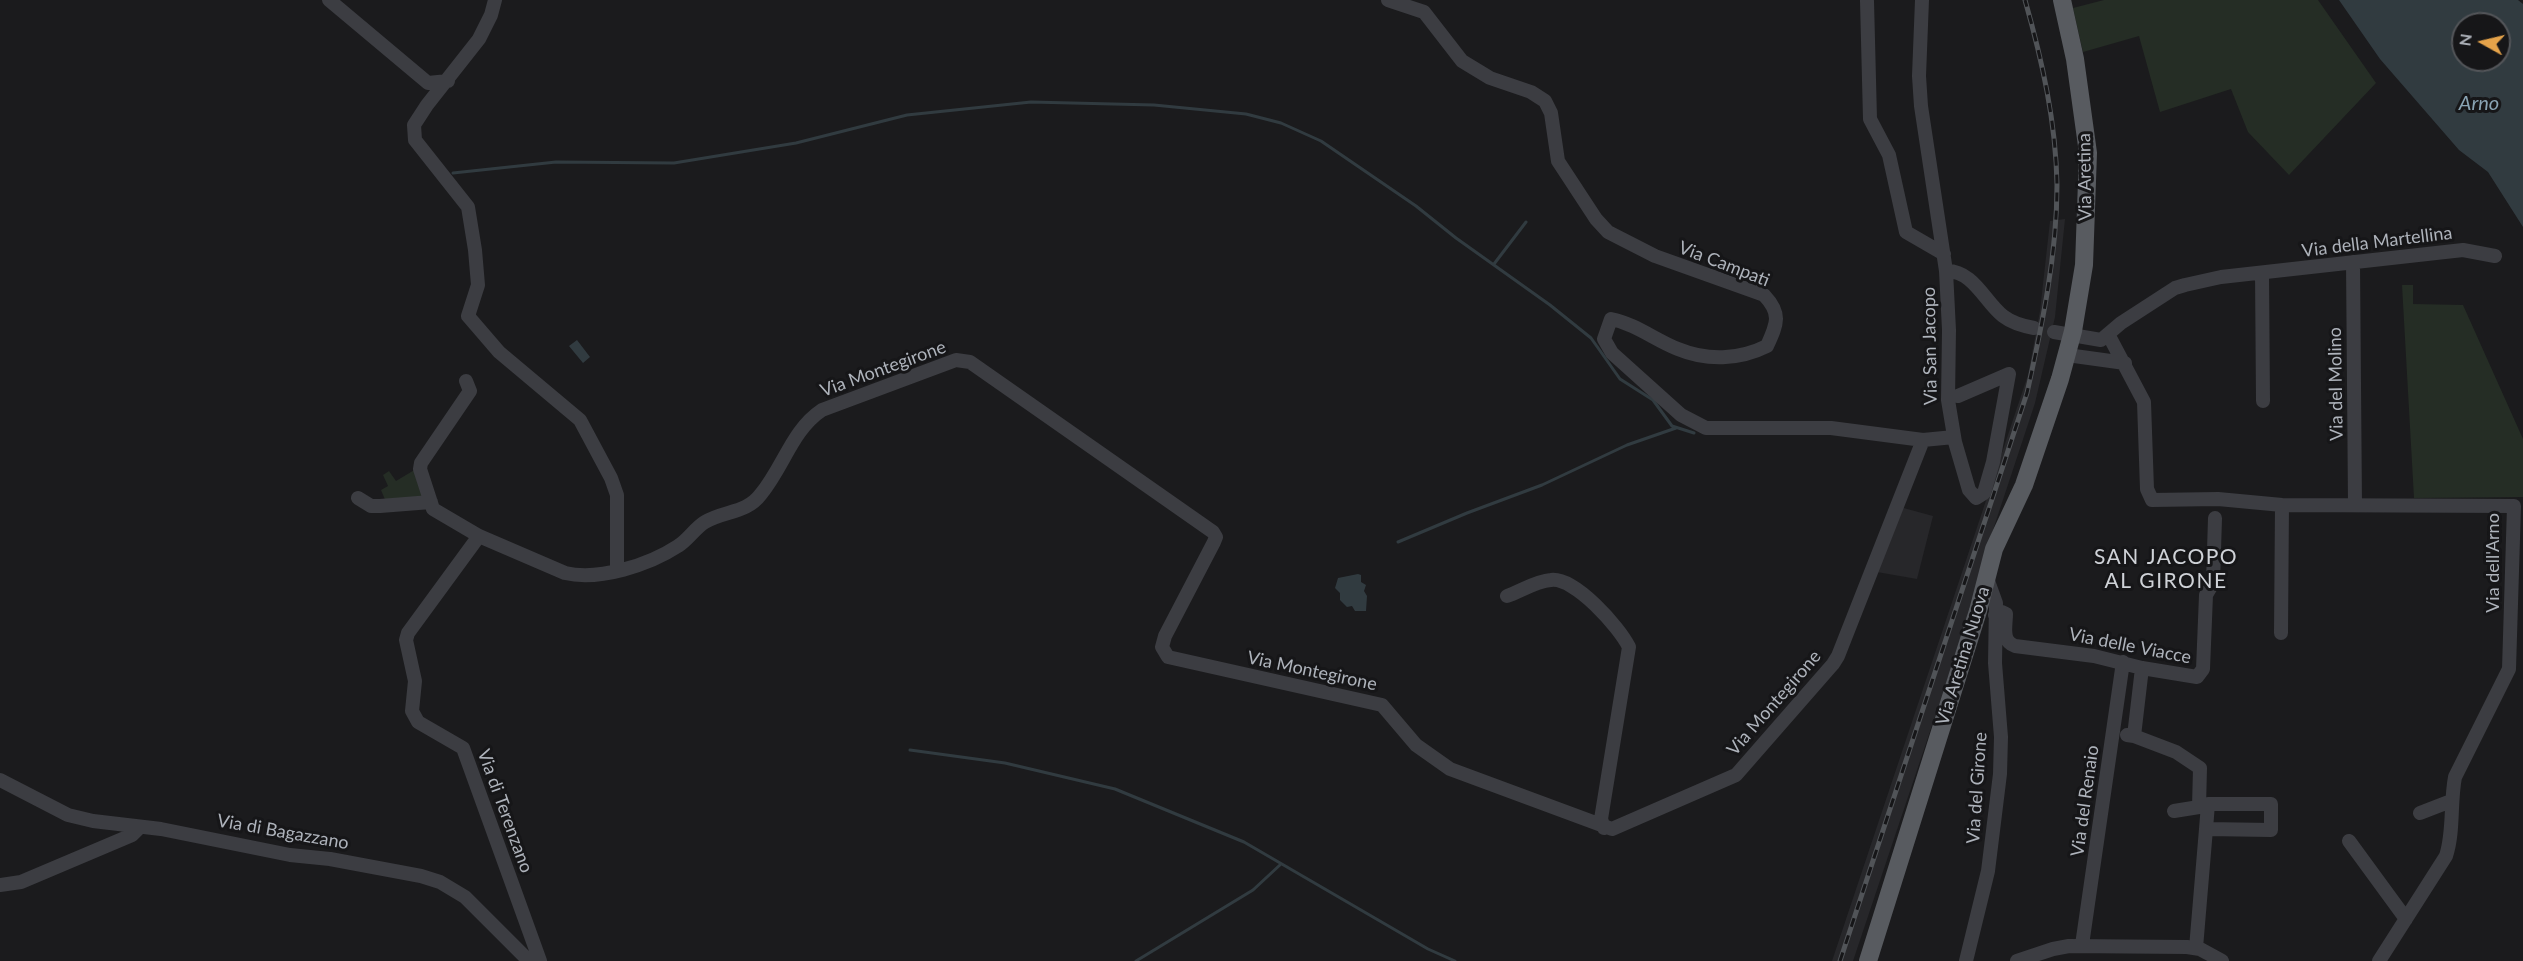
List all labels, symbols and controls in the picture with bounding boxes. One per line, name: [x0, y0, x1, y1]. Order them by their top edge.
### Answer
north arrow: [2451, 12, 2511, 72]
text: N: [2454, 32, 2475, 47]
water label: Arno: [2459, 92, 2499, 116]
street label: Via Aretina: [2073, 133, 2097, 221]
street label: Via della Martellina: [2301, 222, 2453, 262]
street label: Via Campati: [1675, 237, 1773, 291]
street label: Via San Jacopo: [1918, 287, 1942, 405]
street label: Via del Molino: [2324, 327, 2348, 441]
street label: Via Montegirone: [817, 336, 949, 402]
street label: Via dell'Arno: [2482, 513, 2504, 613]
district label: SAN JACOPO AL GIRONE: [2094, 544, 2238, 594]
street label: Via Aretina Nuova: [1932, 584, 1994, 728]
street label: Via delle Viacce: [2067, 624, 2193, 668]
street label: Via Montegirone: [1723, 646, 1825, 760]
street label: Via Montegirone: [1245, 647, 1379, 695]
street label: Via del Girone: [1962, 731, 1992, 845]
street label: Via del Renaio: [2066, 744, 2104, 858]
street label: Via di Terenzano: [473, 746, 537, 876]
street label: Via di Bagazzano: [215, 810, 351, 854]

